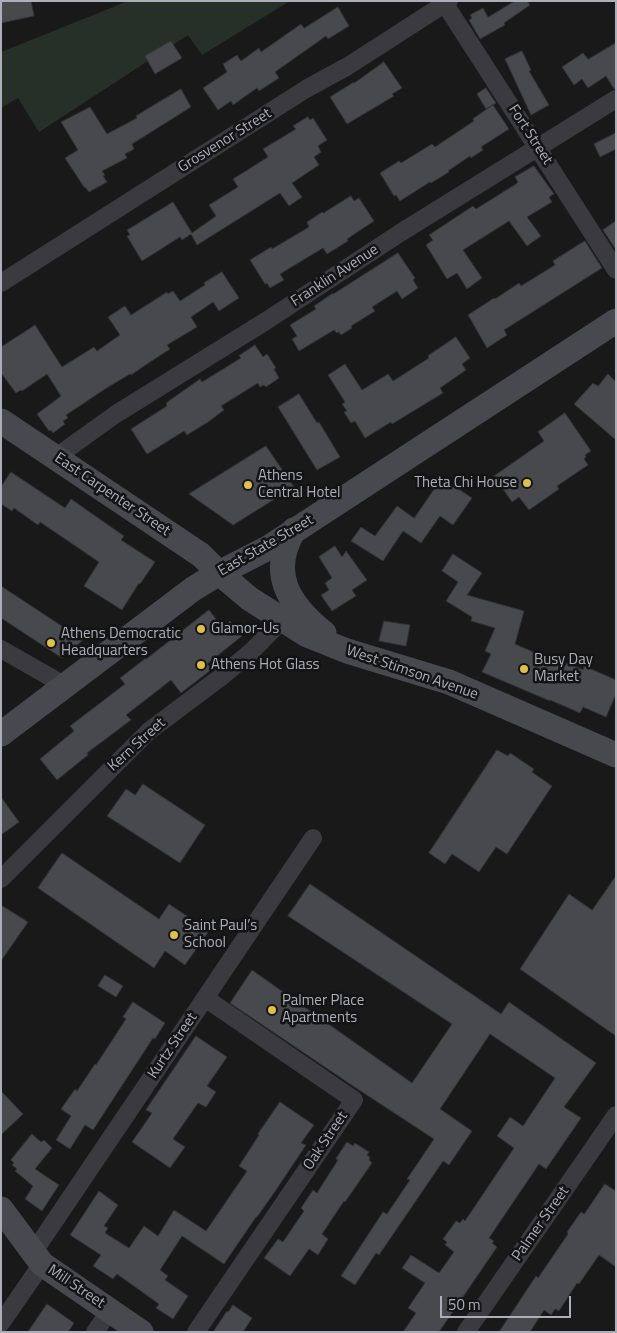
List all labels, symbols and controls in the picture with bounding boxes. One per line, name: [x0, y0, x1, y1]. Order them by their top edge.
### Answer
street label: Fort Street: [504, 102, 556, 168]
street label: Grosvenor Street: [175, 105, 275, 177]
street label: Franklin Avenue: [288, 241, 382, 311]
street label: East Carpenter Street: [51, 450, 173, 540]
place label: Athens Central Hotel: [258, 467, 341, 502]
place label: Theta Chi House: [414, 474, 517, 492]
marker: Theta Chi House: [521, 477, 533, 489]
marker: Athens Central Hotel: [242, 479, 254, 491]
street label: East State Street: [215, 511, 317, 581]
place label: Glamor-Us: [211, 620, 279, 638]
marker: Glamor-Us: [195, 623, 207, 635]
place label: Athens Democratic Headquarters: [61, 625, 181, 660]
marker: Athens Democratic Headquarters: [45, 637, 57, 649]
street label: West Stimson Avenue: [344, 642, 480, 704]
place label: Busy Day Market: [534, 651, 593, 686]
place label: Athens Hot Glass: [211, 656, 320, 674]
marker: Athens Hot Glass: [195, 659, 207, 671]
marker: Busy Day Market: [518, 663, 530, 675]
street label: Kern Street: [105, 715, 169, 775]
place label: Saint Paul’s School: [184, 917, 257, 952]
marker: Saint Paul’s School: [168, 929, 180, 941]
place label: Palmer Place Apartments: [282, 992, 364, 1027]
marker: Palmer Place Apartments: [266, 1004, 278, 1016]
street label: Kurtz Street: [144, 1010, 202, 1082]
street label: Oak Street: [300, 1108, 352, 1174]
street label: Palmer Street: [509, 1183, 573, 1265]
street label: Mill Street: [44, 1261, 108, 1313]
scale bar: [442, 1286, 573, 1318]
text: 50 m: [448, 1293, 481, 1316]

